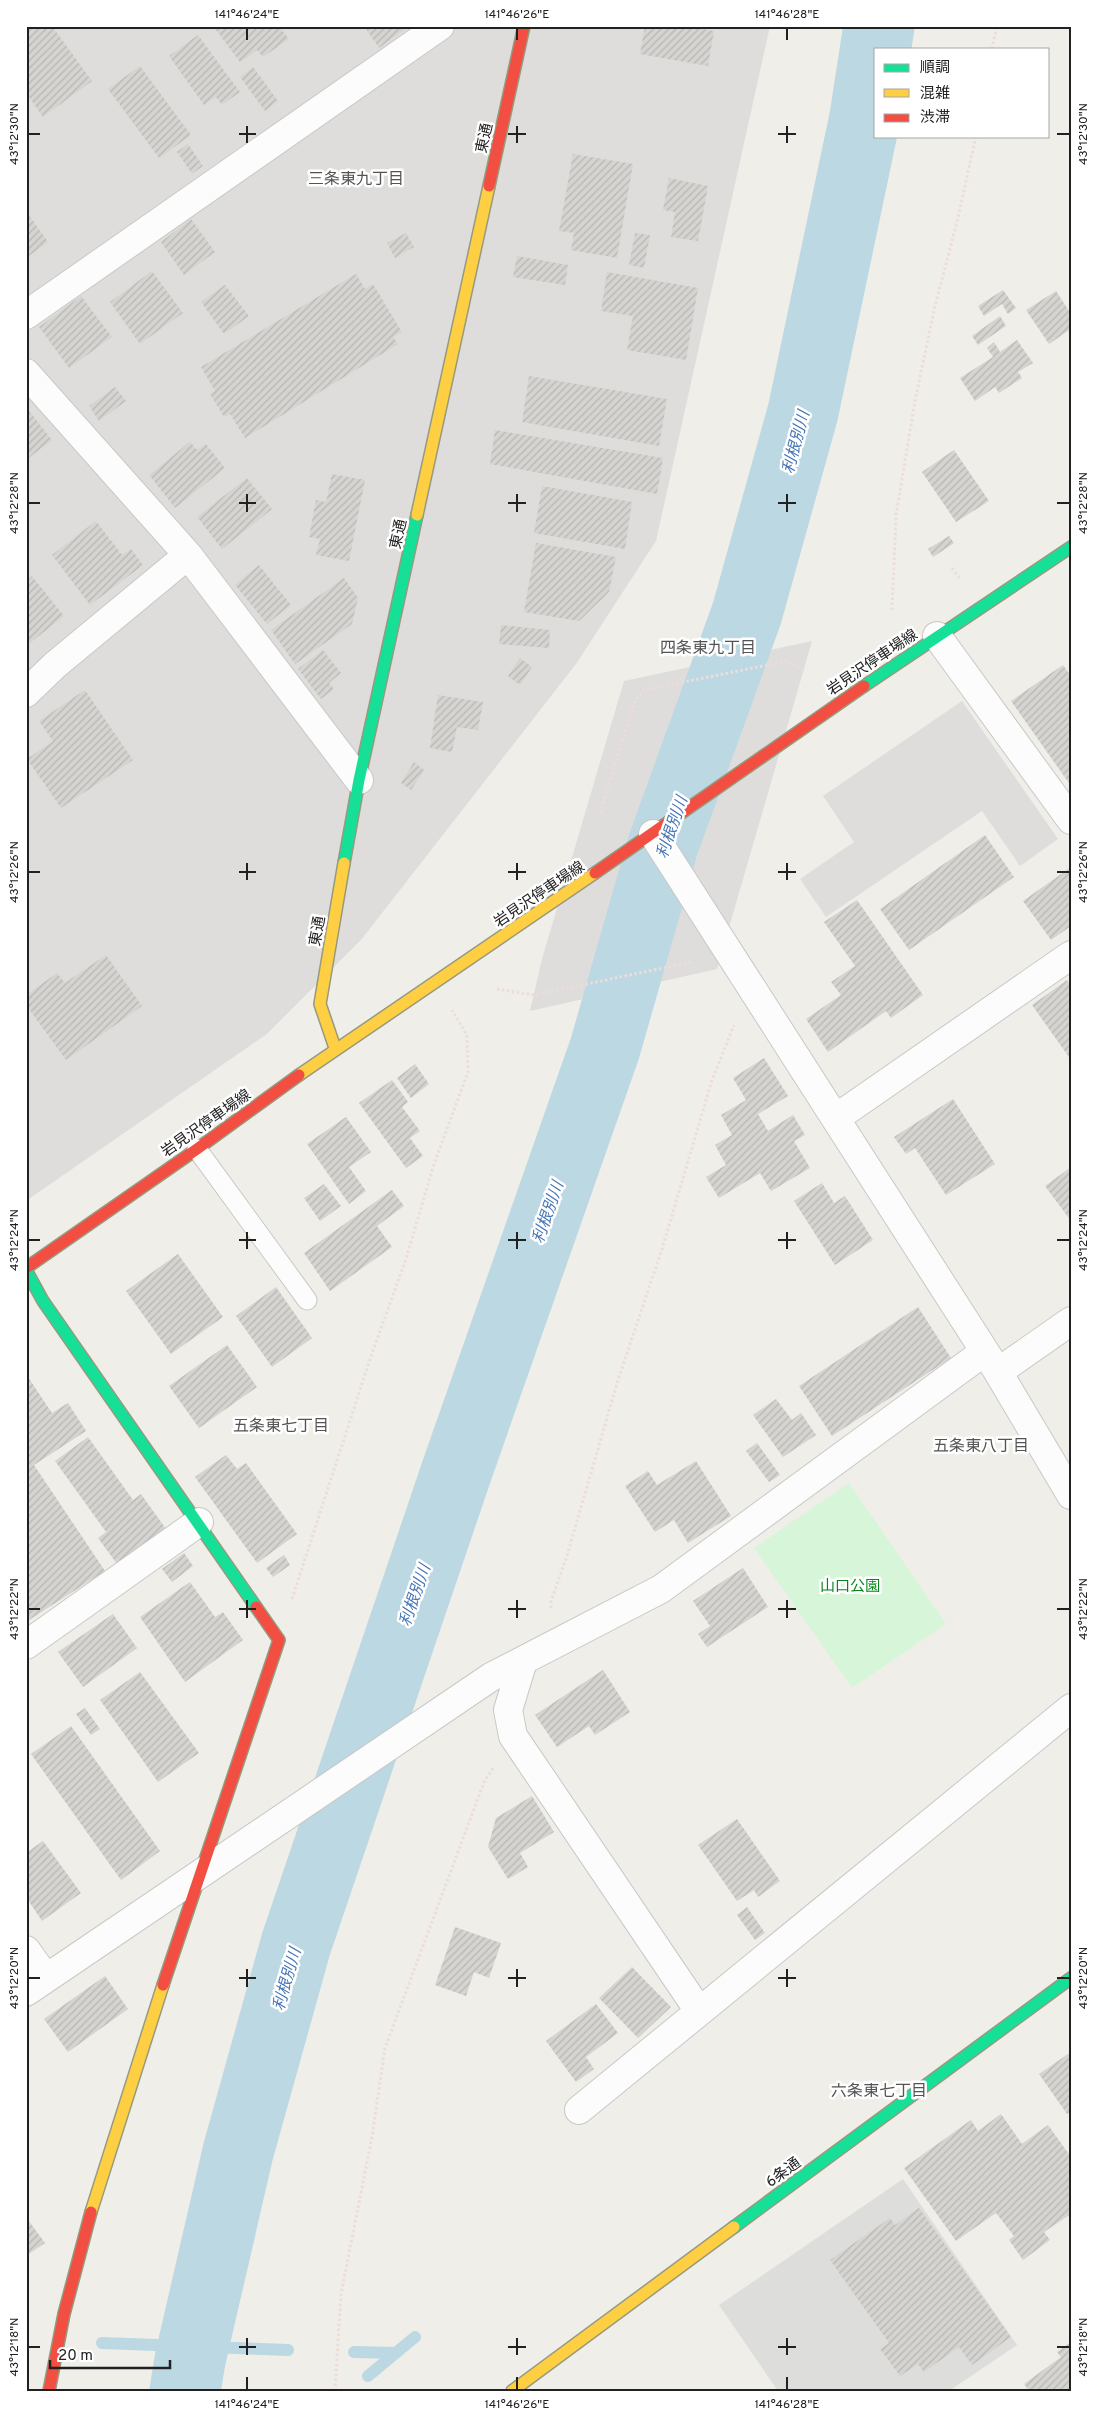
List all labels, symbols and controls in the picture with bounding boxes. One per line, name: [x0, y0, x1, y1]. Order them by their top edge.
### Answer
text: 141°46'24"E: [215, 7, 279, 23]
text: 141°46'26"E: [485, 7, 549, 23]
text: 141°46'28"E: [755, 7, 819, 23]
legend: [874, 48, 1050, 138]
text: 順調: [920, 59, 950, 78]
text: 混雑: [920, 85, 950, 104]
text: 43°12'30"N: [7, 103, 23, 165]
text: 43°12'30"N: [1076, 103, 1092, 165]
text: 渋滞: [920, 109, 950, 128]
street label: 東通: [473, 122, 498, 155]
district label: 三条東九丁目: [308, 170, 404, 190]
water label: 利根別川: [779, 407, 815, 476]
text: 43°12'28"N: [7, 472, 23, 534]
text: 43°12'28"N: [1076, 472, 1092, 534]
street label: 東通: [387, 518, 412, 551]
street label: 岩見沢停車場線: [824, 626, 922, 700]
district label: 四条東九丁目: [660, 639, 756, 659]
water label: 利根別川: [653, 792, 693, 861]
text: 43°12'26"N: [7, 841, 23, 903]
text: 43°12'26"N: [1076, 841, 1092, 903]
street label: 岩見沢停車場線: [491, 858, 589, 932]
street label: 東通: [307, 915, 330, 948]
street label: 岩見沢停車場線: [158, 1086, 255, 1162]
water label: 利根別川: [529, 1177, 569, 1246]
text: 43°12'24"N: [7, 1209, 23, 1271]
text: 43°12'24"N: [1076, 1209, 1092, 1271]
district label: 五条東七丁目: [233, 1417, 329, 1437]
district label: 五条東八丁目: [933, 1437, 1029, 1457]
water label: 利根別川: [396, 1560, 436, 1629]
text: 43°12'22"N: [7, 1578, 23, 1640]
park label: 山口公園: [820, 1578, 880, 1597]
text: 43°12'22"N: [1076, 1578, 1092, 1640]
water label: 利根別川: [269, 1944, 307, 2013]
text: 43°12'20"N: [7, 1947, 23, 2009]
text: 43°12'20"N: [1076, 1947, 1092, 2009]
district label: 六条東七丁目: [831, 2082, 927, 2102]
street label: 6条通: [763, 2154, 805, 2192]
text: 43°12'18"N: [7, 2317, 23, 2377]
text: 43°12'18"N: [1076, 2317, 1092, 2377]
scale bar: [50, 2337, 170, 2369]
text: 20 m: [58, 2347, 93, 2366]
text: 141°46'24"E: [215, 2397, 279, 2413]
text: 141°46'26"E: [485, 2397, 549, 2413]
text: 141°46'28"E: [755, 2397, 819, 2413]

